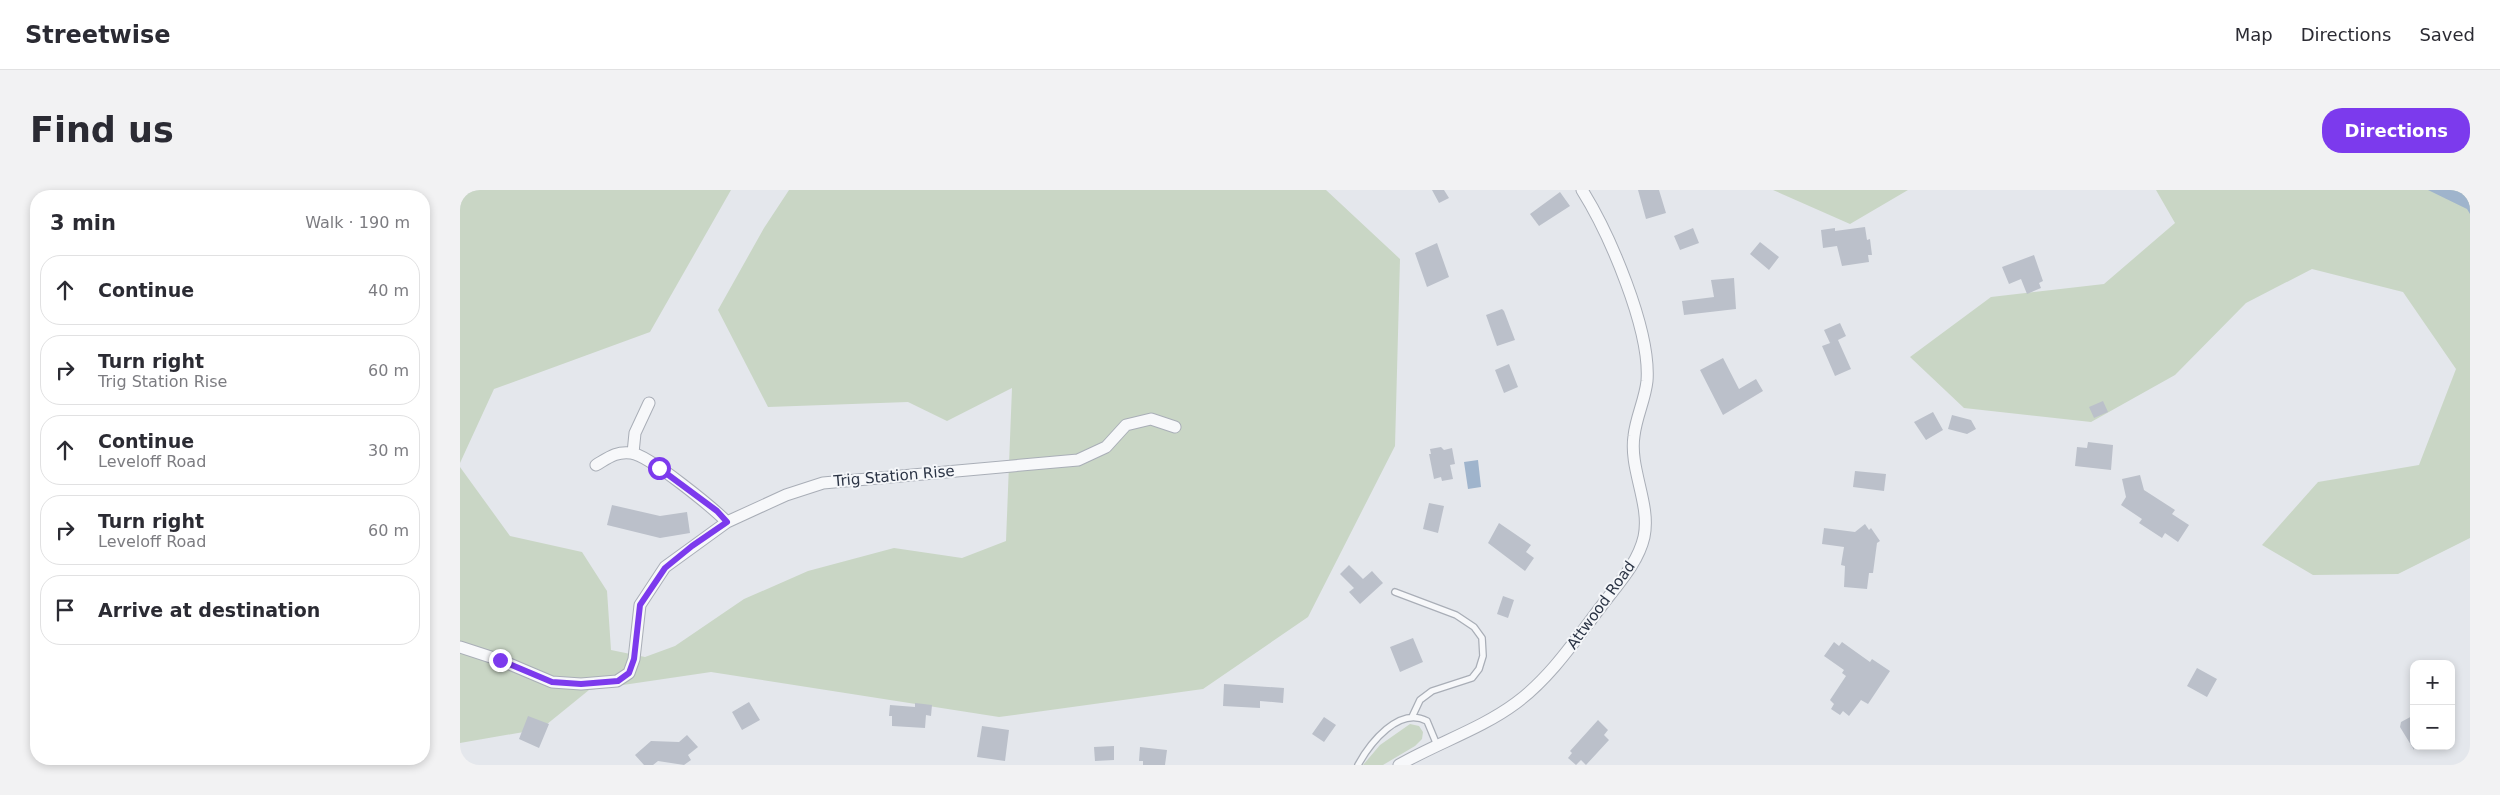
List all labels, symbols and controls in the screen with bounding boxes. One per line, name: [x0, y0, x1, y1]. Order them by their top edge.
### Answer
text: Streetwise: [25, 21, 171, 49]
text: Map: [2235, 24, 2273, 45]
text: Directions: [2301, 24, 2391, 45]
text: Saved: [2419, 24, 2475, 45]
button: Directions: [2322, 108, 2470, 153]
text: Find us: [30, 110, 174, 150]
text: 3 min: [50, 211, 116, 235]
text: Walk · 190 m: [305, 213, 410, 232]
icon: ahead: [51, 276, 79, 304]
text: Continue: [98, 279, 194, 301]
text: 40 m: [368, 281, 409, 300]
text: Turn right: [98, 350, 204, 372]
icon: right: [51, 356, 79, 384]
text: 60 m: [368, 361, 409, 380]
text: Trig Station Rise: [98, 372, 227, 391]
text: Continue: [98, 430, 194, 452]
icon: ahead: [51, 436, 79, 464]
text: 30 m: [368, 441, 409, 460]
text: Leveloff Road: [98, 452, 206, 471]
route start: [648, 457, 671, 480]
street label: Trig Station Rise: [832, 462, 955, 490]
text: Turn right: [98, 510, 204, 532]
icon: right: [51, 516, 79, 544]
text: 60 m: [368, 521, 409, 540]
text: Leveloff Road: [98, 532, 206, 551]
street label: Attwood Road: [1563, 558, 1639, 652]
icon: arrive: [51, 596, 79, 624]
text: Arrive at destination: [98, 599, 320, 621]
route end: [489, 649, 512, 672]
map controls: [2410, 660, 2455, 750]
button: +: [2410, 660, 2455, 705]
button: −: [2410, 705, 2455, 750]

